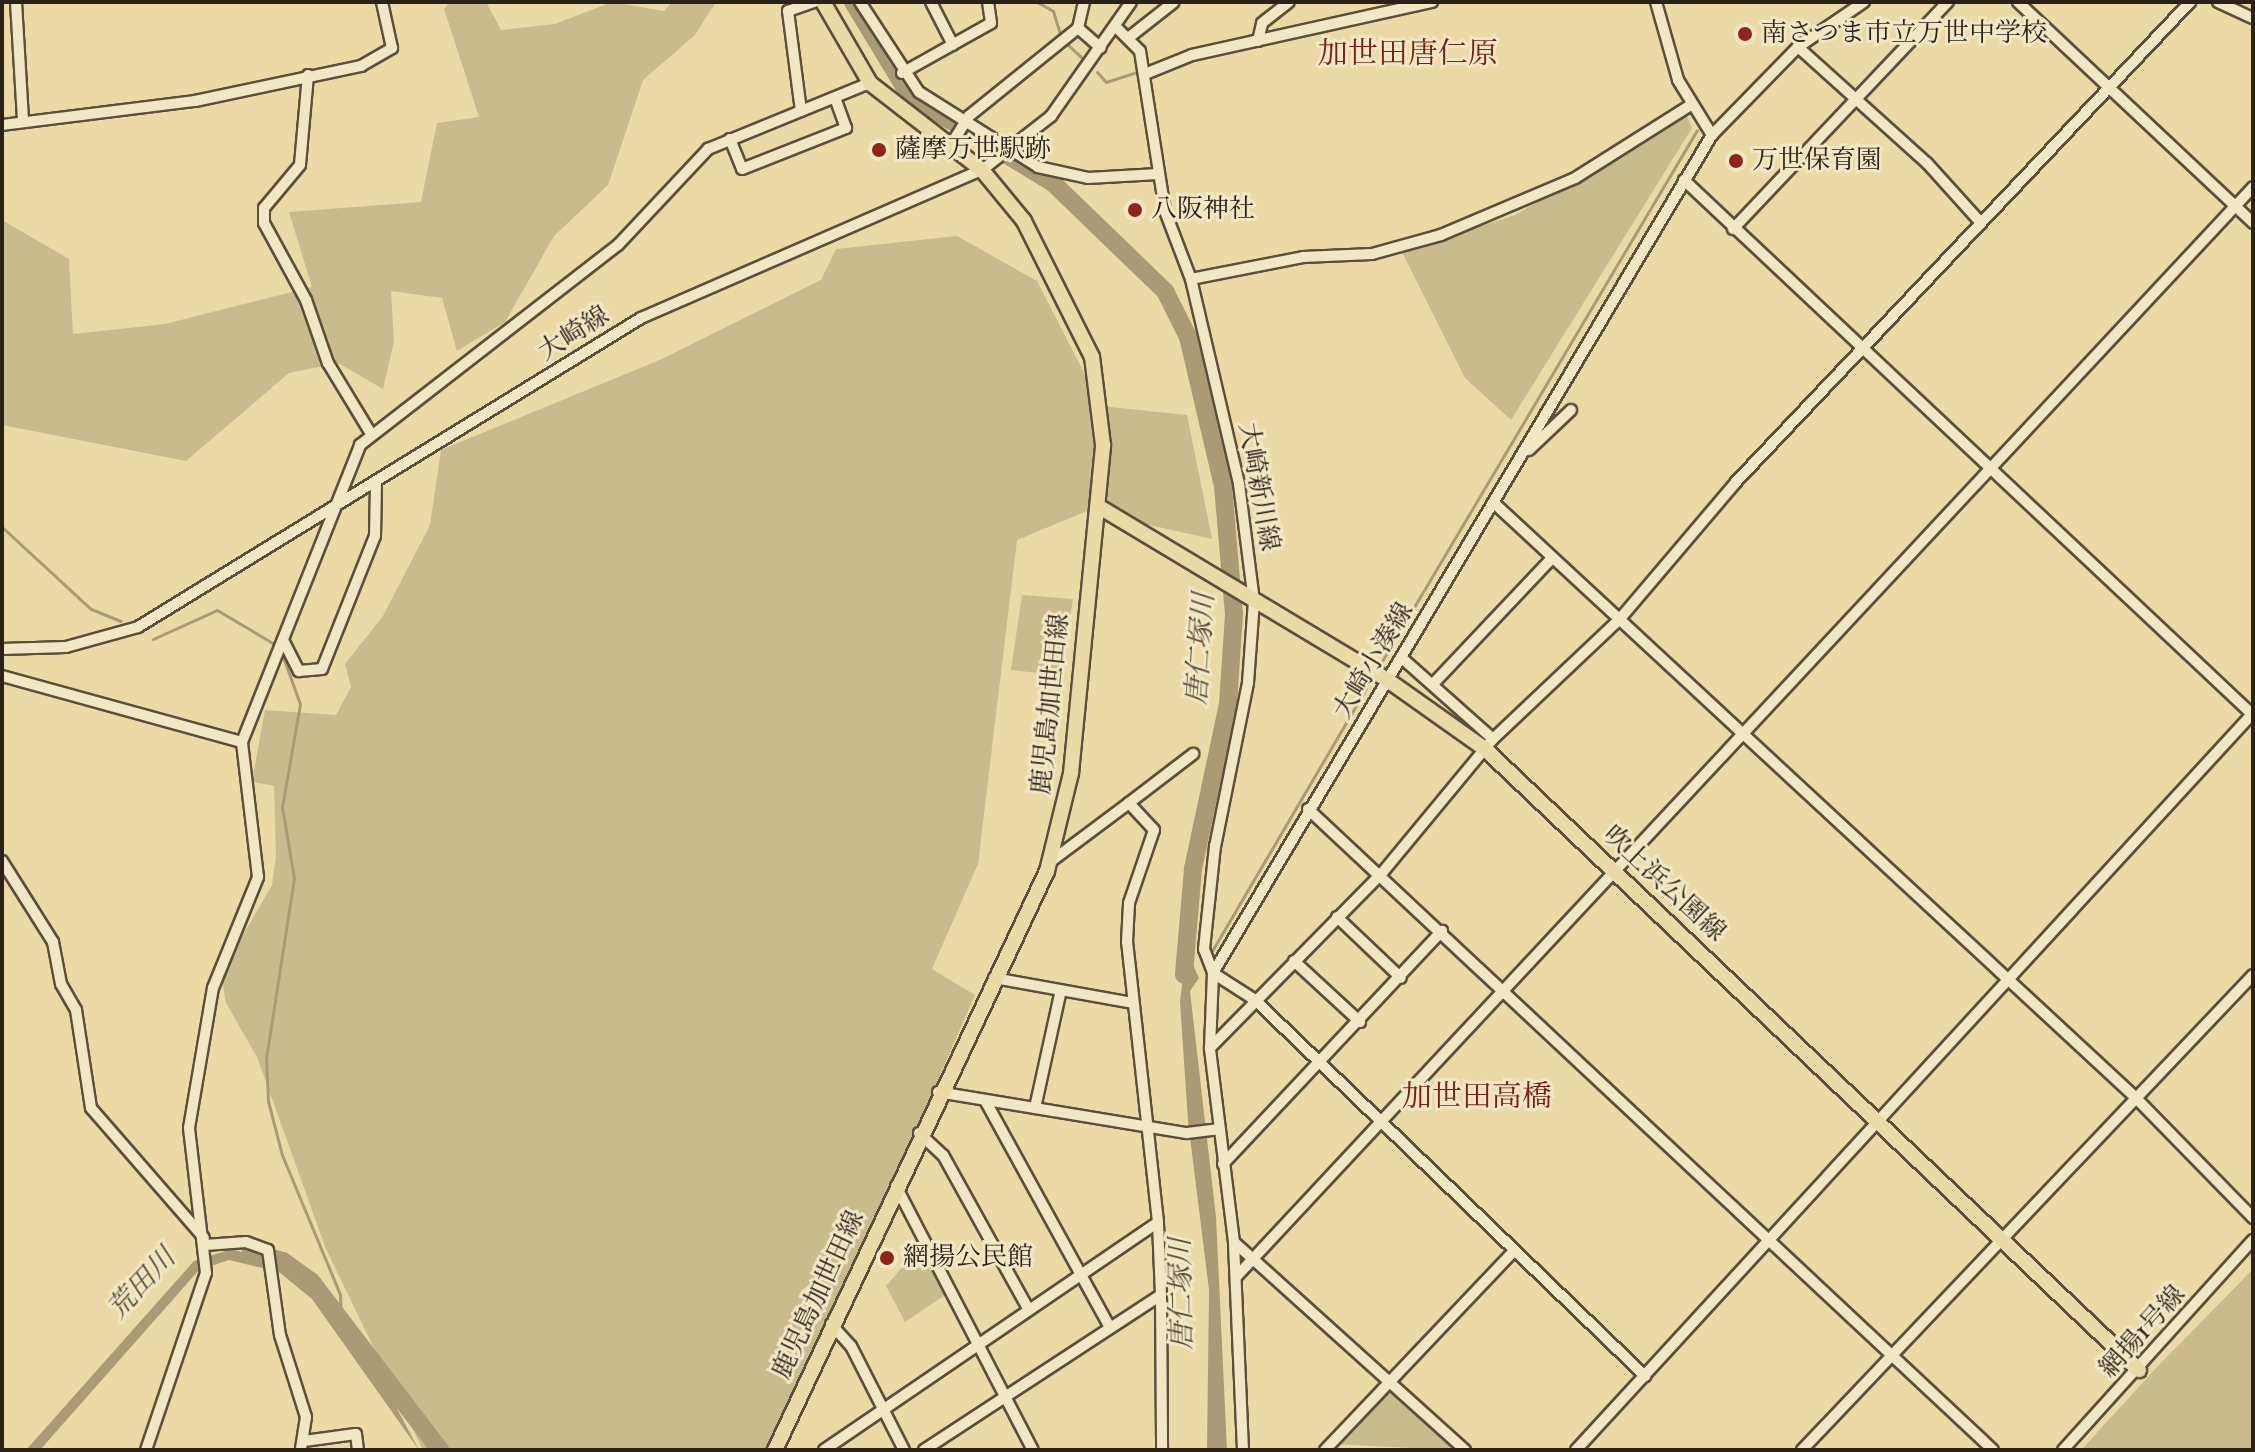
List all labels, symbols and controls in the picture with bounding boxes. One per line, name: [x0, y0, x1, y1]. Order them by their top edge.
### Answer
place label: 南さつま市立万世中学校: [1761, 18, 2047, 50]
marker: 南さつま市立万世中学校: [1736, 25, 1754, 43]
district label: 加世田唐仁原: [1318, 36, 1498, 72]
place label: 薩摩万世駅跡: [895, 134, 1051, 166]
marker: 薩摩万世駅跡: [870, 141, 888, 159]
place label: 万世保育園: [1752, 145, 1882, 177]
marker: 万世保育園: [1727, 152, 1745, 170]
place label: 八阪神社: [1151, 194, 1255, 226]
marker: 八阪神社: [1126, 201, 1144, 219]
street label: 大崎線: [533, 300, 615, 368]
street label: 大崎新川線: [1231, 420, 1285, 554]
water label: 唐仁塚川: [1180, 592, 1222, 706]
street label: 大崎小湊線: [1327, 597, 1421, 725]
street label: 鹿児島加世田線: [1026, 612, 1076, 796]
street label: 吹上浜公園線: [1596, 819, 1732, 949]
district label: 加世田高橋: [1402, 1079, 1552, 1115]
street label: 鹿児島加世田線: [766, 1206, 872, 1384]
water label: 唐仁塚川: [1164, 1238, 1200, 1350]
water label: 荒田川: [101, 1242, 183, 1326]
place label: 網揚公民館: [903, 1242, 1033, 1274]
marker: 網揚公民館: [878, 1249, 896, 1267]
street label: 網揚1号線: [2094, 1279, 2192, 1385]

